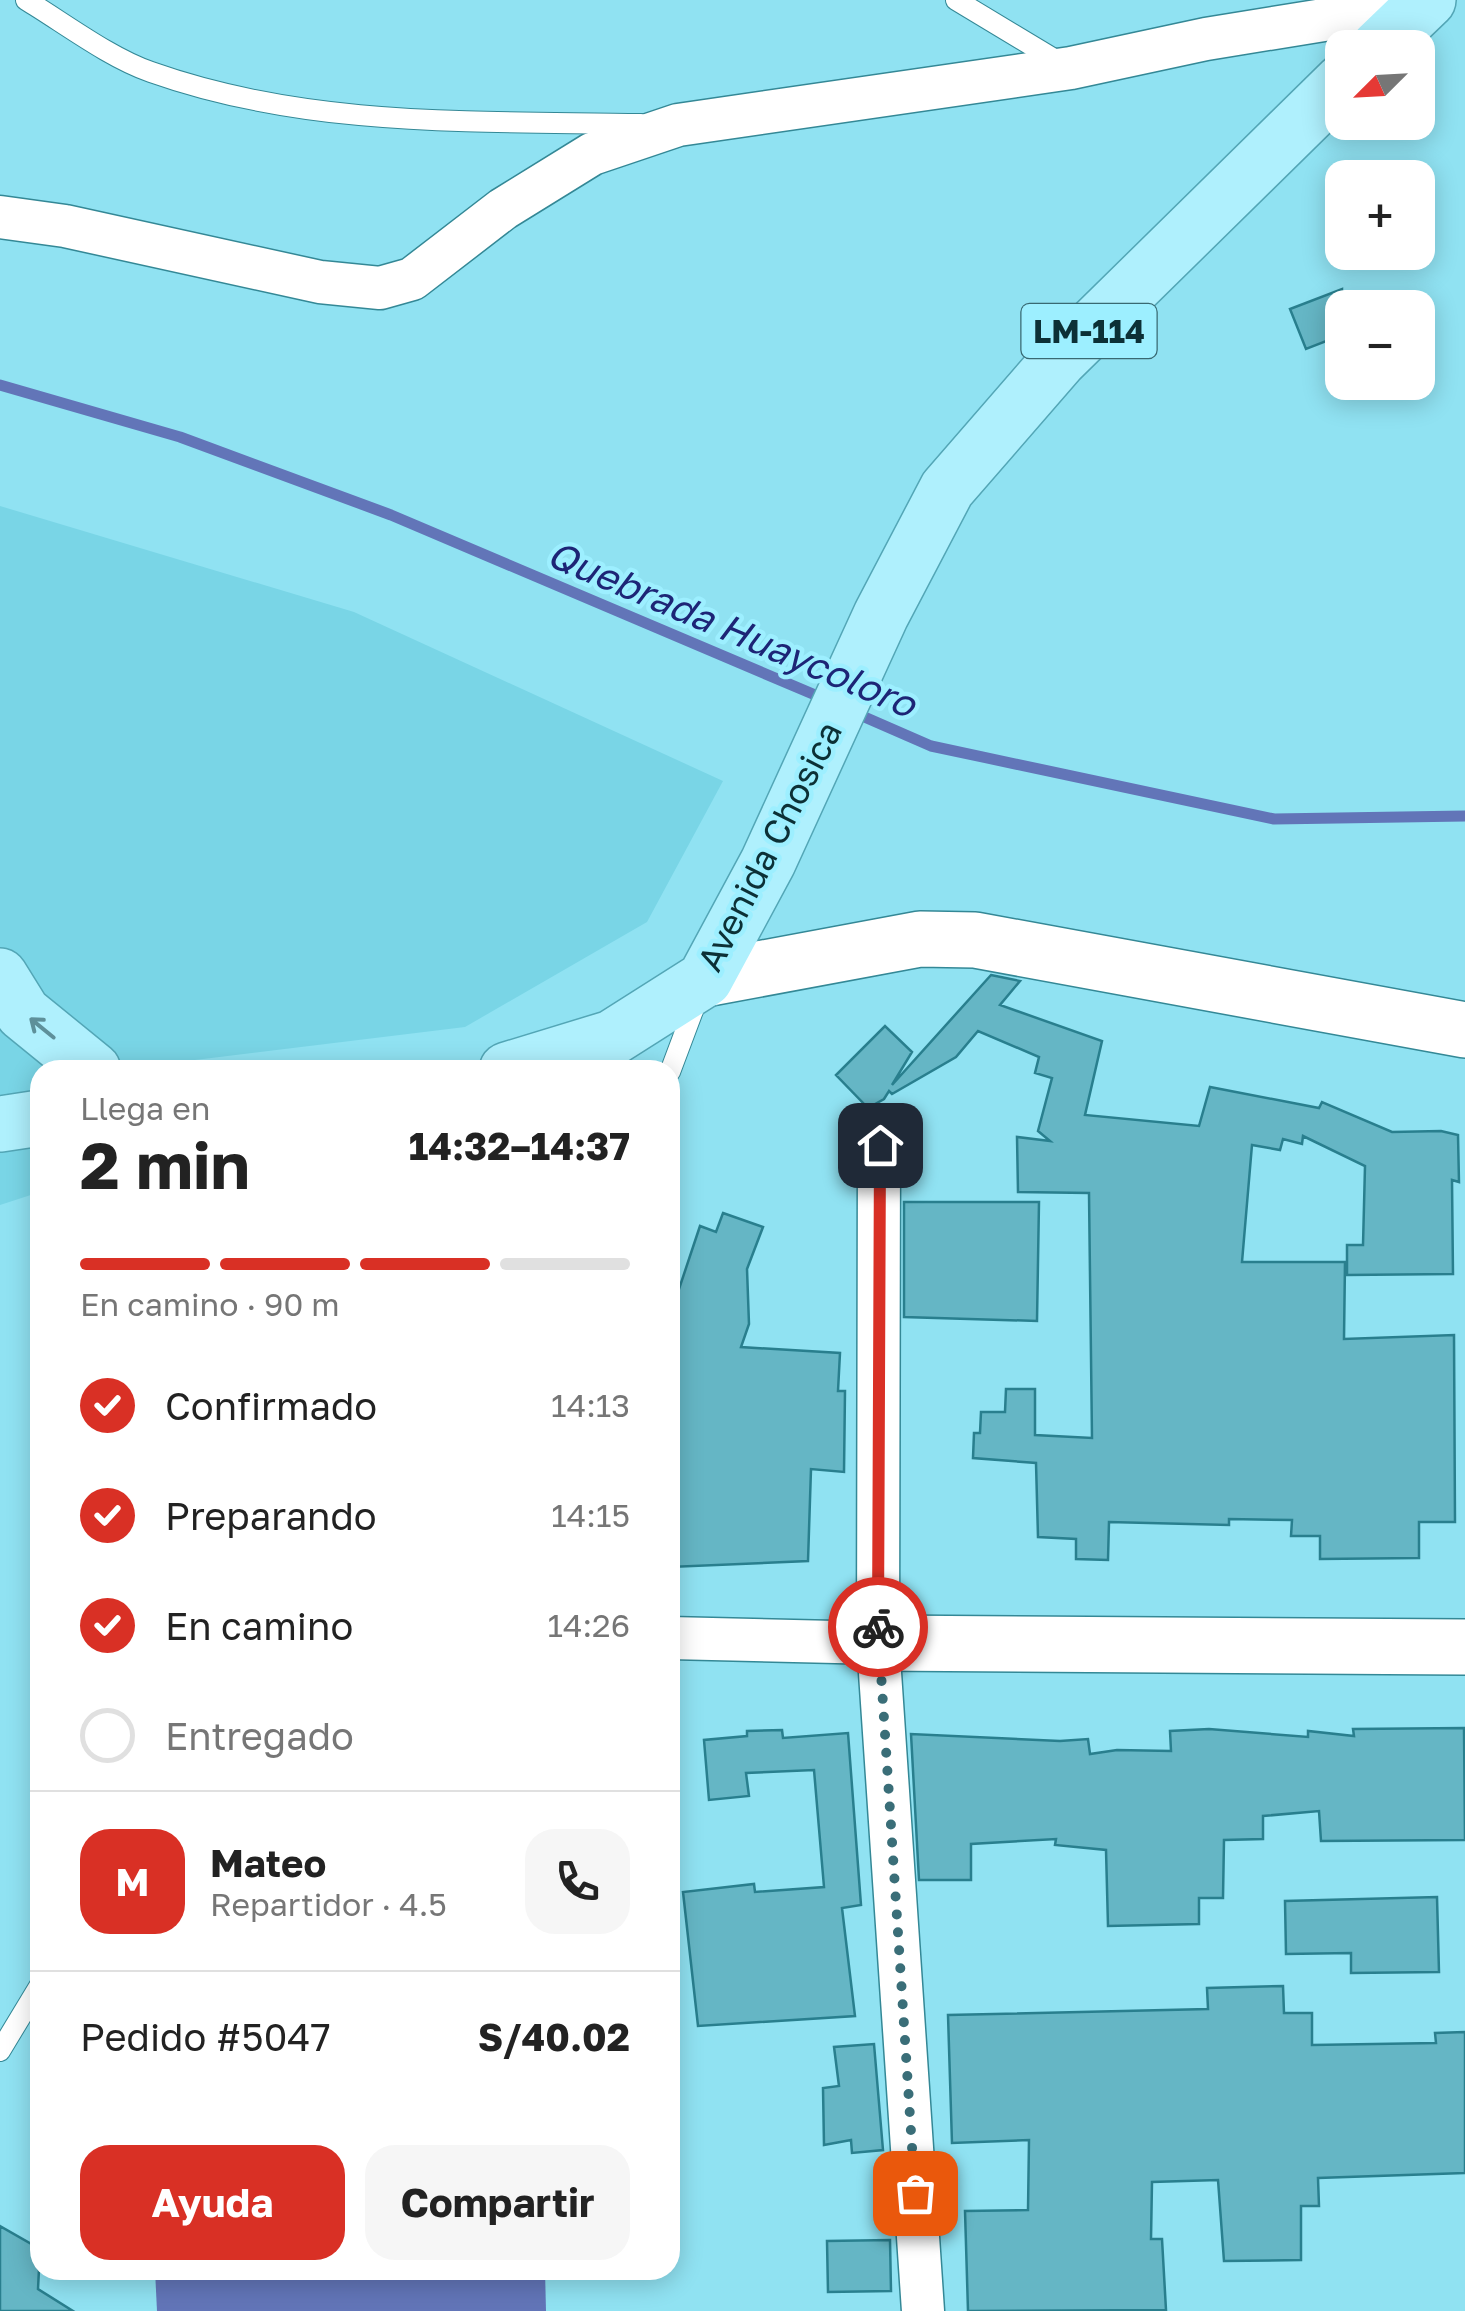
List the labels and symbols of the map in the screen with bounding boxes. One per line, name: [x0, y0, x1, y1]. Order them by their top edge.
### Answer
north arrow: [1325, 30, 1435, 140]
road number: LM-114: [1022, 304, 1156, 358]
water label: Quebrada Huaycoloro: [541, 530, 925, 727]
street label: Avenida Chosica: [688, 714, 850, 978]
one-way arrow: [29, 1017, 55, 1039]
pin: [838, 1103, 923, 1188]
courier: [828, 1577, 928, 1677]
pin: [873, 2151, 958, 2236]

